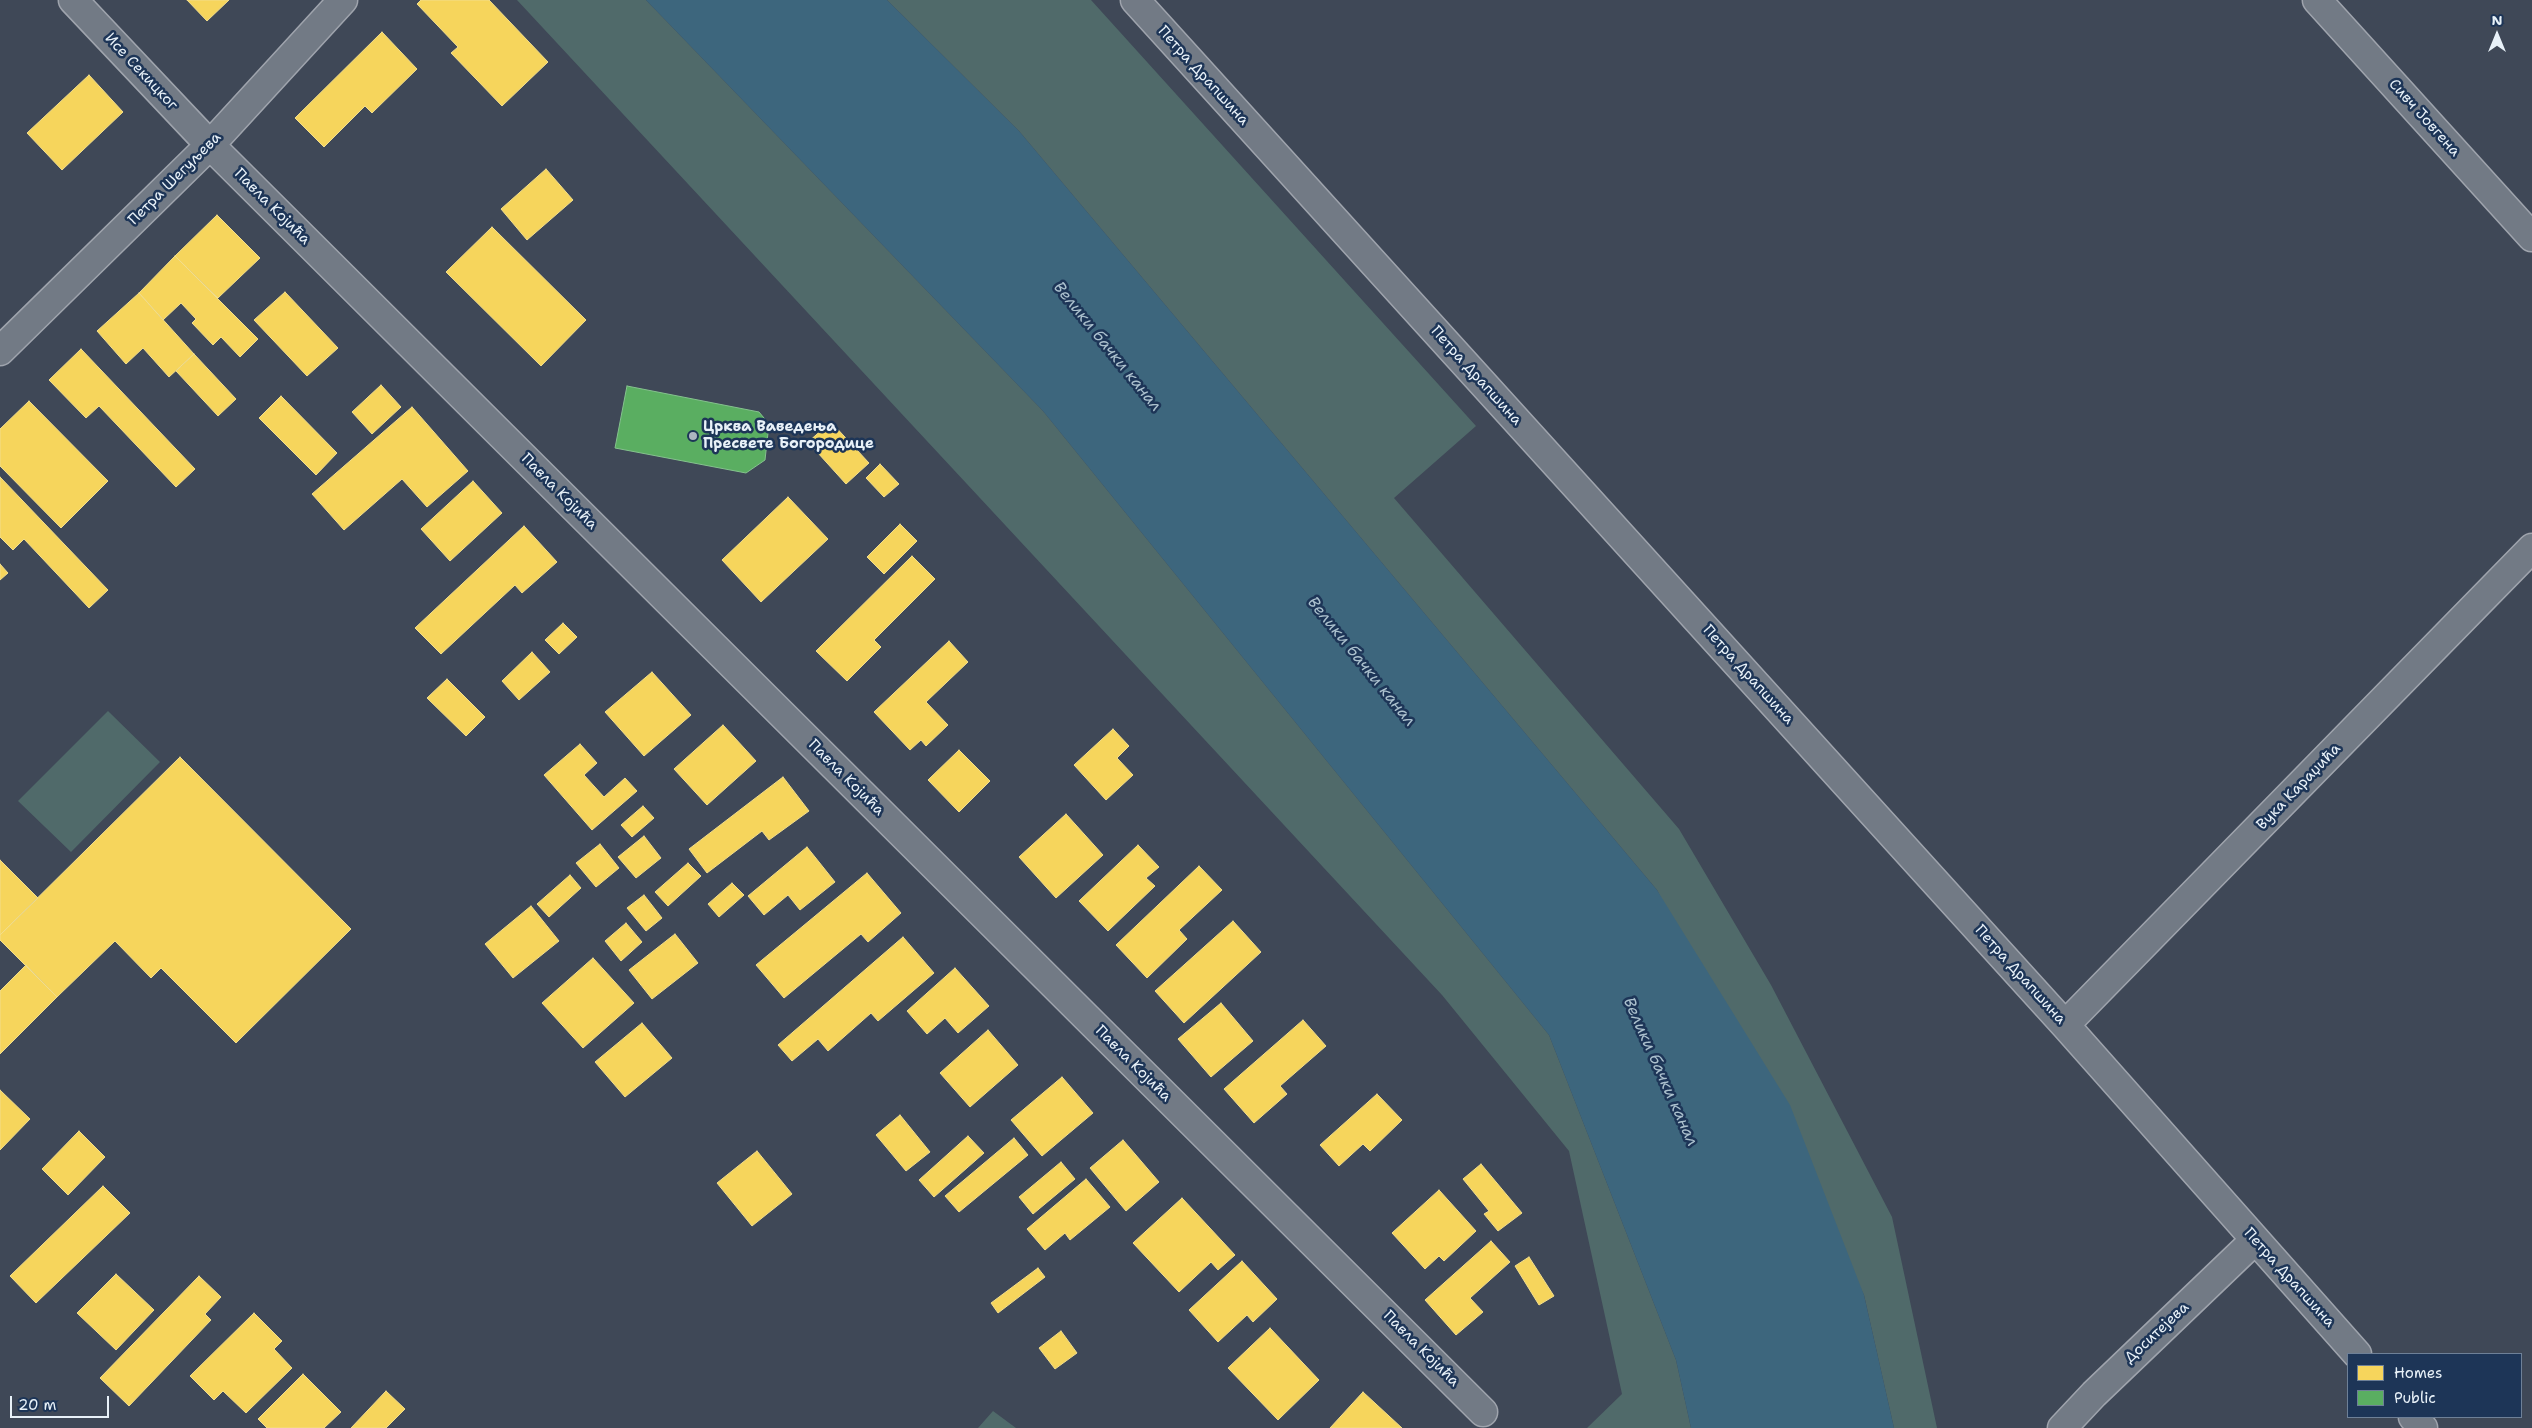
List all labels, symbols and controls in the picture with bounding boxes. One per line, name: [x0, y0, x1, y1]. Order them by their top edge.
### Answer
north arrow: [2472, 10, 2522, 60]
text: N: [2491, 11, 2503, 29]
street label: Петра Драпшина: [1154, 23, 1252, 129]
street label: Исе Секицког: [101, 30, 181, 114]
street label: Сивч Јовгена: [2384, 75, 2464, 161]
street label: Петра Шегуљева: [125, 129, 225, 229]
street label: Павла Којића: [230, 165, 314, 249]
water label: Велики бачки канал: [1049, 278, 1165, 416]
street label: Петра Драпшина: [1427, 323, 1525, 429]
place label: Црква Ваведења Пресвете Богородице: [703, 418, 874, 453]
marker: Црква Ваведења Пресвете Богородице: [687, 430, 699, 442]
street label: Павла Којића: [517, 450, 601, 534]
water label: Велики бачки канал: [1303, 593, 1419, 731]
street label: Петра Драпшина: [1699, 622, 1797, 728]
street label: Павла Којића: [804, 736, 888, 820]
street label: Вука Караџића: [2253, 740, 2345, 834]
street label: Петра Драпшина: [1971, 922, 2069, 1028]
water label: Велики бачки канал: [1618, 995, 1702, 1149]
street label: Павла Којића: [1091, 1022, 1175, 1106]
street label: Петра Драпшина: [2240, 1225, 2338, 1331]
street label: Доситејева: [2121, 1299, 2193, 1367]
street label: Павла Којића: [1379, 1307, 1463, 1391]
legend: [2347, 1353, 2522, 1418]
text: Homes: [2394, 1363, 2442, 1383]
scale bar: [12, 1386, 111, 1418]
text: Public: [2394, 1388, 2436, 1408]
text: 20 m: [18, 1395, 57, 1415]

